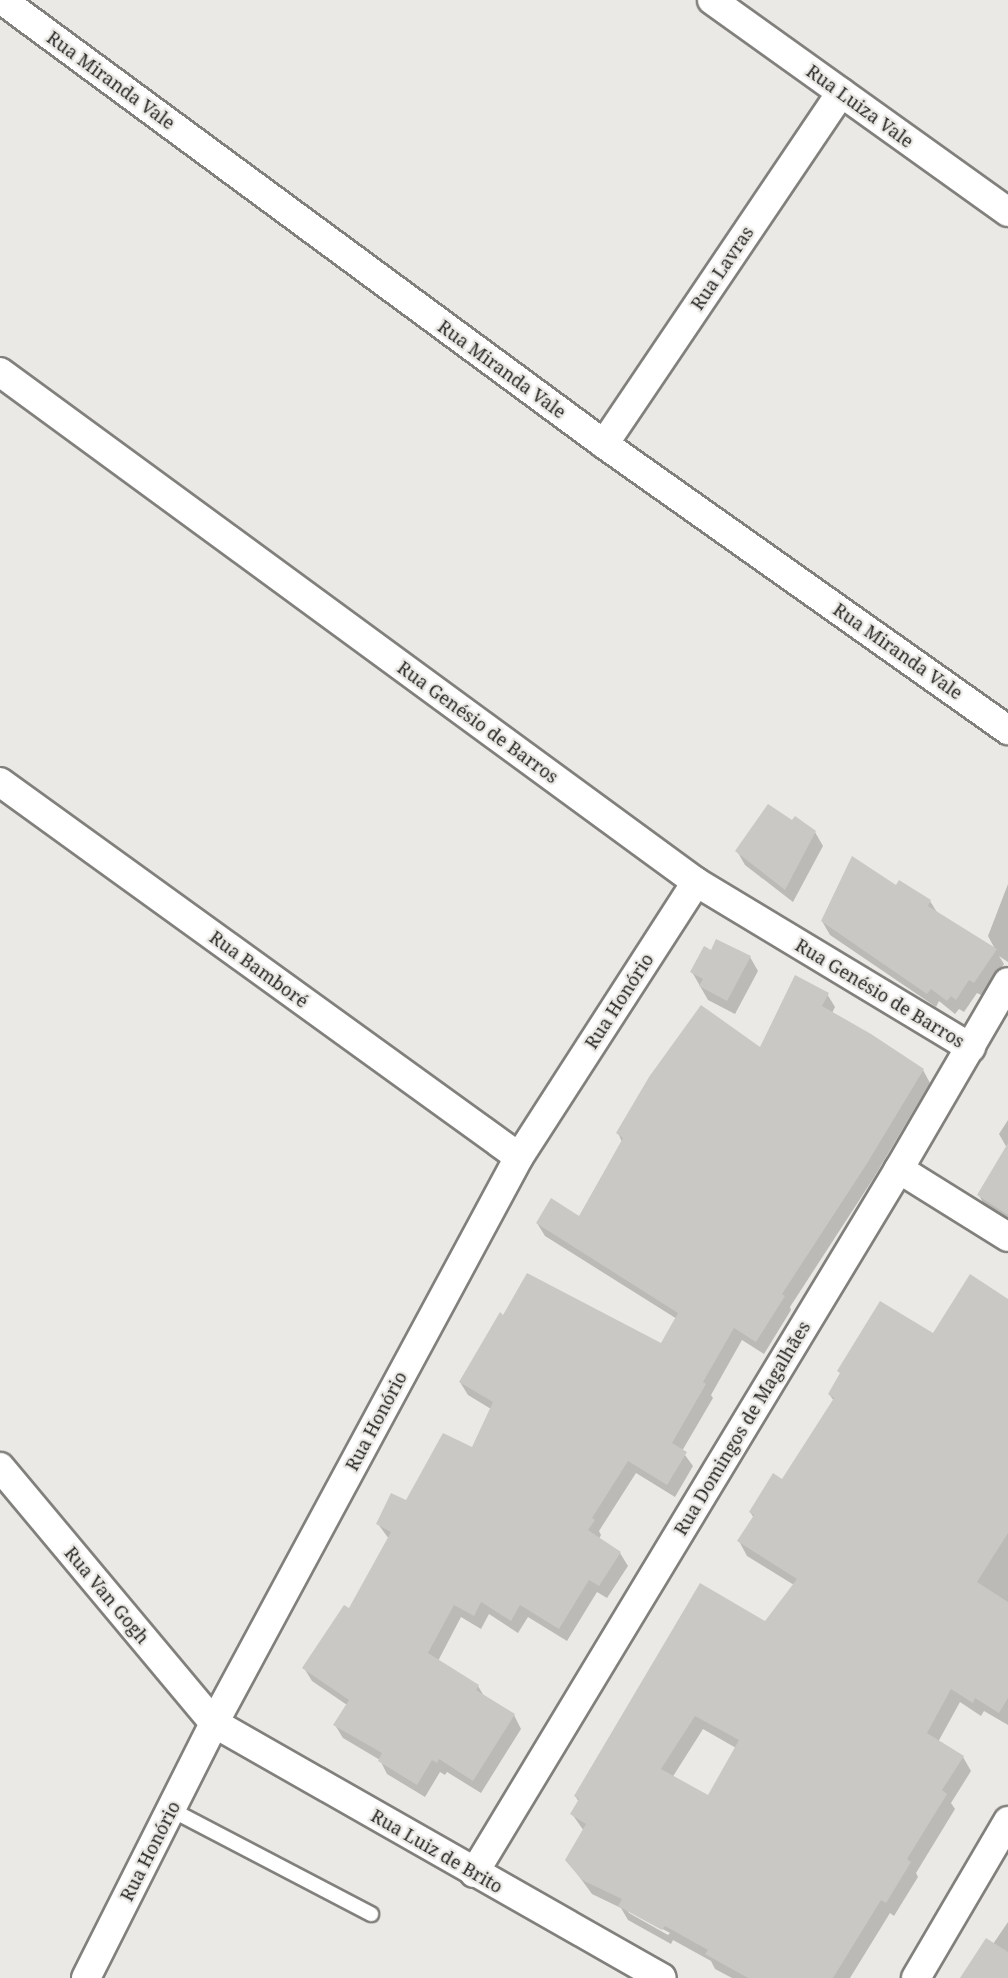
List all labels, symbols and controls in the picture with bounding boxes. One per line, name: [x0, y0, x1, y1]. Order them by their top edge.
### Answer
street label: Rua Miranda Vale: [43, 26, 179, 134]
street label: Rua Luiza Vale: [802, 60, 918, 152]
street label: Rua Lavras: [686, 222, 758, 314]
street label: Rua Miranda Vale: [434, 315, 570, 423]
street label: Rua Miranda Vale: [829, 598, 967, 704]
street label: Rua Genésio de Barros: [393, 656, 563, 788]
street label: Rua Bamboré: [206, 926, 312, 1012]
street label: Rua Genésio de Barros: [792, 934, 968, 1052]
street label: Rua Honório: [580, 949, 658, 1053]
street label: Rua Domingos de Magalhães: [669, 1317, 815, 1539]
street label: Rua Honório: [341, 1368, 411, 1474]
street label: Rua Van Gogh: [60, 1542, 154, 1648]
street label: Rua Honório: [116, 1797, 184, 1905]
street label: Rua Luiz de Brito: [367, 1805, 507, 1897]

